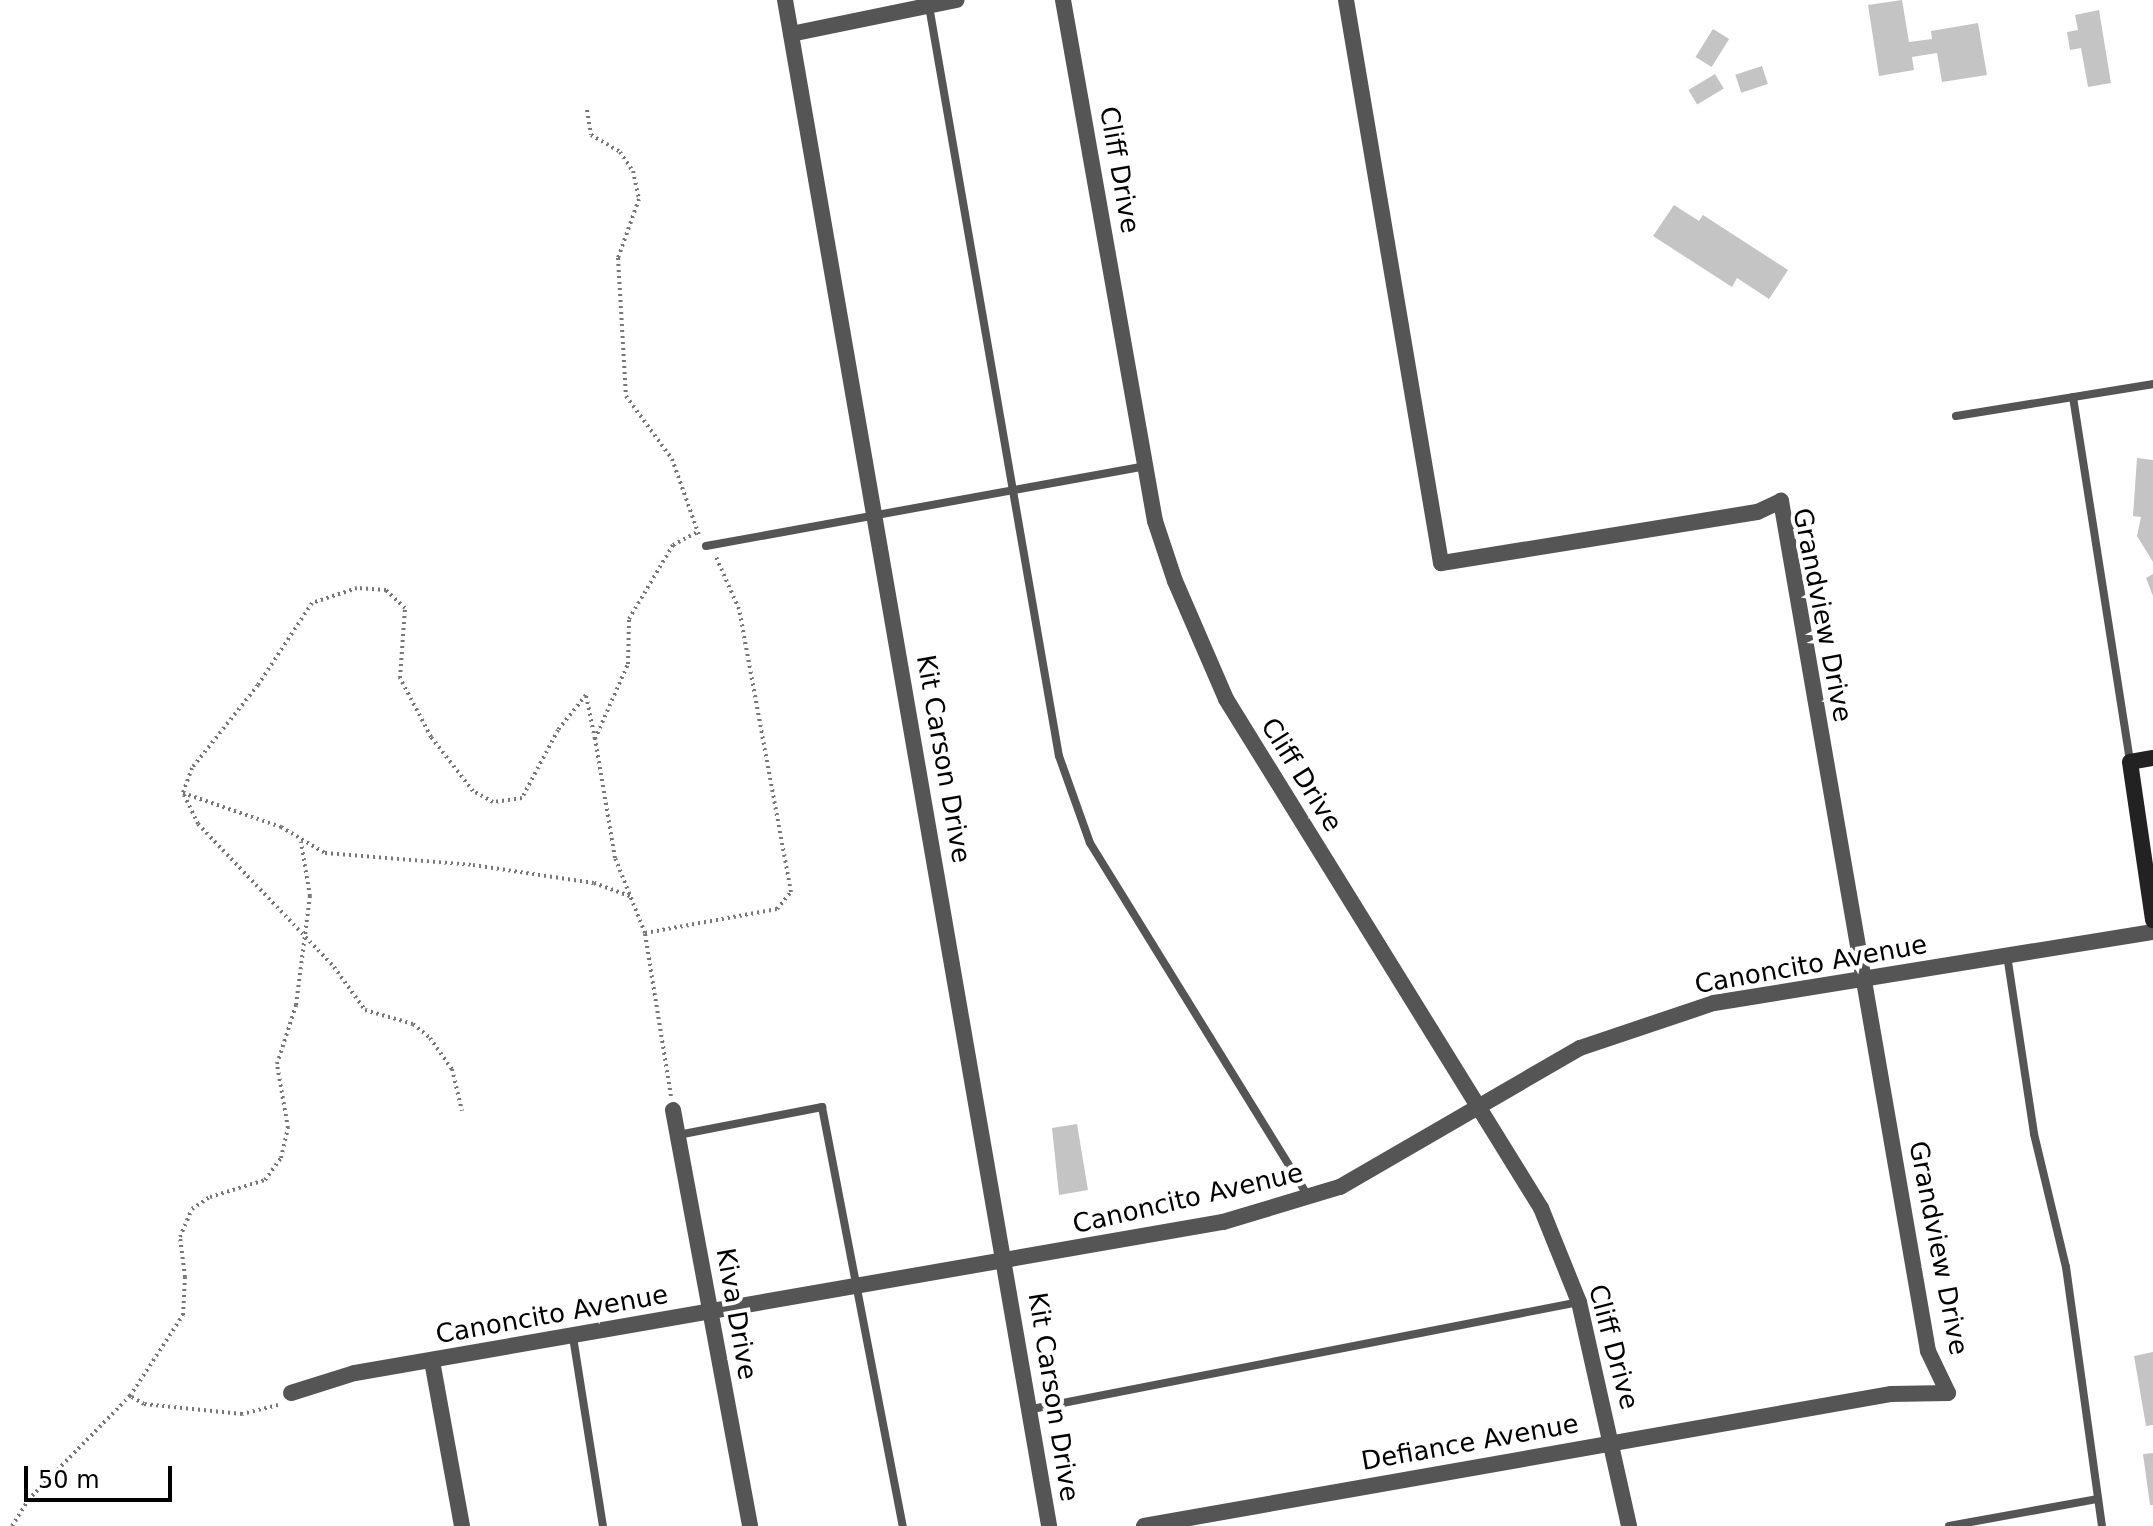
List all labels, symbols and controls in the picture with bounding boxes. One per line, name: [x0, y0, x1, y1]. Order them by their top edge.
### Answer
street label: Cliff Drive: [1093, 104, 1145, 236]
street label: Grandview Drive: [1786, 505, 1858, 725]
street label: Kit Carson Drive: [909, 652, 977, 866]
street label: Cliff Drive: [1254, 712, 1348, 838]
street label: Canoncito Avenue: [1692, 929, 1930, 1001]
street label: Grandview Drive: [1902, 1138, 1974, 1358]
street label: Canoncito Avenue: [1070, 1157, 1306, 1241]
street label: Kiva Drive: [709, 1246, 763, 1382]
street label: Canoncito Avenue: [433, 1279, 671, 1351]
street label: Cliff Drive: [1581, 1281, 1645, 1413]
street label: Kit Carson Drive: [1021, 1290, 1085, 1504]
street label: Defiance Avenue: [1359, 1409, 1581, 1477]
scale bar: [28, 1450, 176, 1500]
text: 50 m: [38, 1466, 100, 1494]

